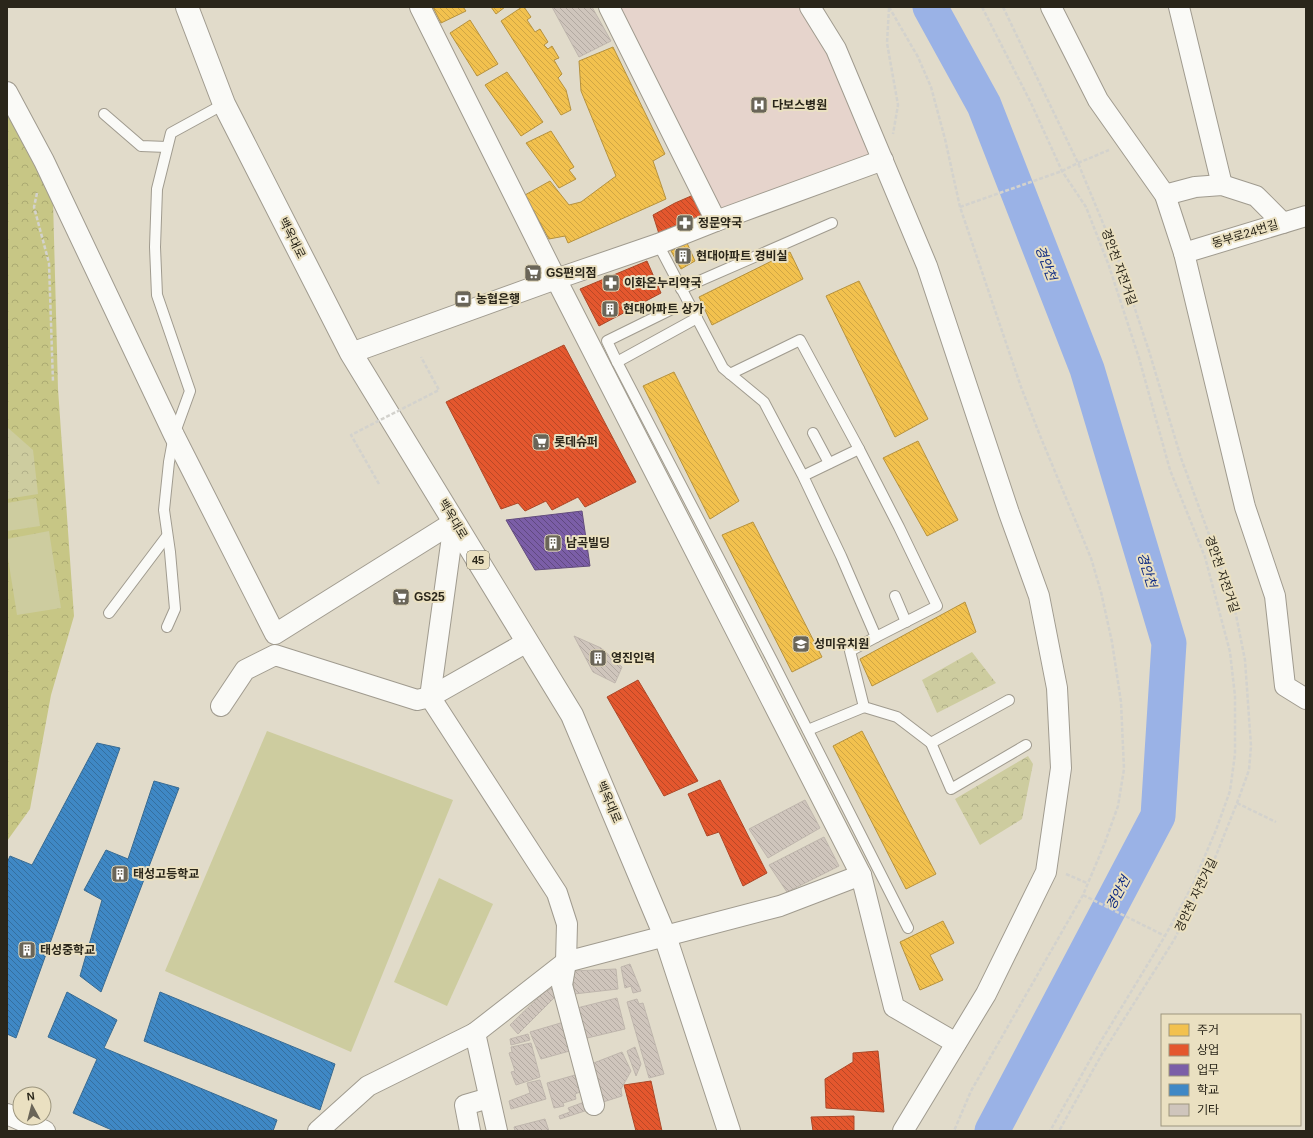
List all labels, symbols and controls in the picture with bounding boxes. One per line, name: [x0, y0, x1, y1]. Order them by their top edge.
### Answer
hospital icon: 다보스병원: [749, 95, 769, 115]
place label: 다보스병원: [772, 98, 827, 112]
pharmacy icon: 정문약국: [675, 213, 695, 233]
street label: 백옥대로: [276, 215, 308, 261]
place label: 정문약국: [698, 216, 742, 230]
street label: 동부로24번길: [1210, 217, 1280, 251]
street label: 경안천 자전거길: [1099, 227, 1139, 307]
water label: 경안천: [1033, 244, 1060, 283]
building icon: 현대아파트 경비실: [673, 246, 693, 266]
place label: 현대아파트 경비실: [696, 249, 788, 263]
supermarket icon: GS편의점: [523, 263, 543, 283]
place label: GS편의점: [546, 266, 596, 280]
pharmacy icon: 이화온누리약국: [601, 273, 621, 293]
place label: 이화온누리약국: [624, 276, 701, 290]
bank icon: 농협은행: [453, 289, 473, 309]
place label: 농협은행: [476, 292, 520, 306]
building icon: 현대아파트 상가: [600, 299, 620, 319]
place label: 현대아파트 상가: [623, 302, 704, 316]
supermarket icon: 롯데슈퍼: [531, 432, 551, 452]
place label: 롯데슈퍼: [554, 435, 598, 449]
street label: 백옥대로: [436, 496, 470, 542]
building icon: 남곡빌딩: [543, 533, 563, 553]
street label: 경안천 자전거길: [1202, 534, 1242, 614]
place label: 남곡빌딩: [566, 536, 610, 550]
road number: 45: [467, 551, 489, 569]
water label: 경안천: [1135, 551, 1160, 590]
supermarket icon: GS25: [391, 587, 411, 607]
place label: GS25: [414, 590, 445, 604]
school or university icon: 성미유치원: [791, 634, 811, 654]
place label: 성미유치원: [814, 637, 869, 651]
building icon: 영진인력: [588, 648, 608, 668]
place label: 영진인력: [611, 651, 655, 665]
street label: 백옥대로: [594, 779, 624, 825]
street label: 경안천 자전거길: [1172, 856, 1220, 934]
building icon: 태성고등학교: [110, 864, 130, 884]
place label: 태성고등학교: [133, 867, 199, 881]
water label: 경안천: [1103, 873, 1134, 912]
building icon: 태성중학교: [17, 940, 37, 960]
place label: 태성중학교: [40, 943, 95, 957]
legend: [1161, 1014, 1301, 1126]
text: 주거: [1197, 1023, 1219, 1037]
text: 상업: [1197, 1043, 1219, 1057]
text: 업무: [1197, 1063, 1219, 1077]
text: 학교: [1197, 1083, 1219, 1097]
north arrow: [12, 1086, 52, 1126]
text: N: [26, 1090, 36, 1103]
text: 기타: [1197, 1103, 1219, 1117]

